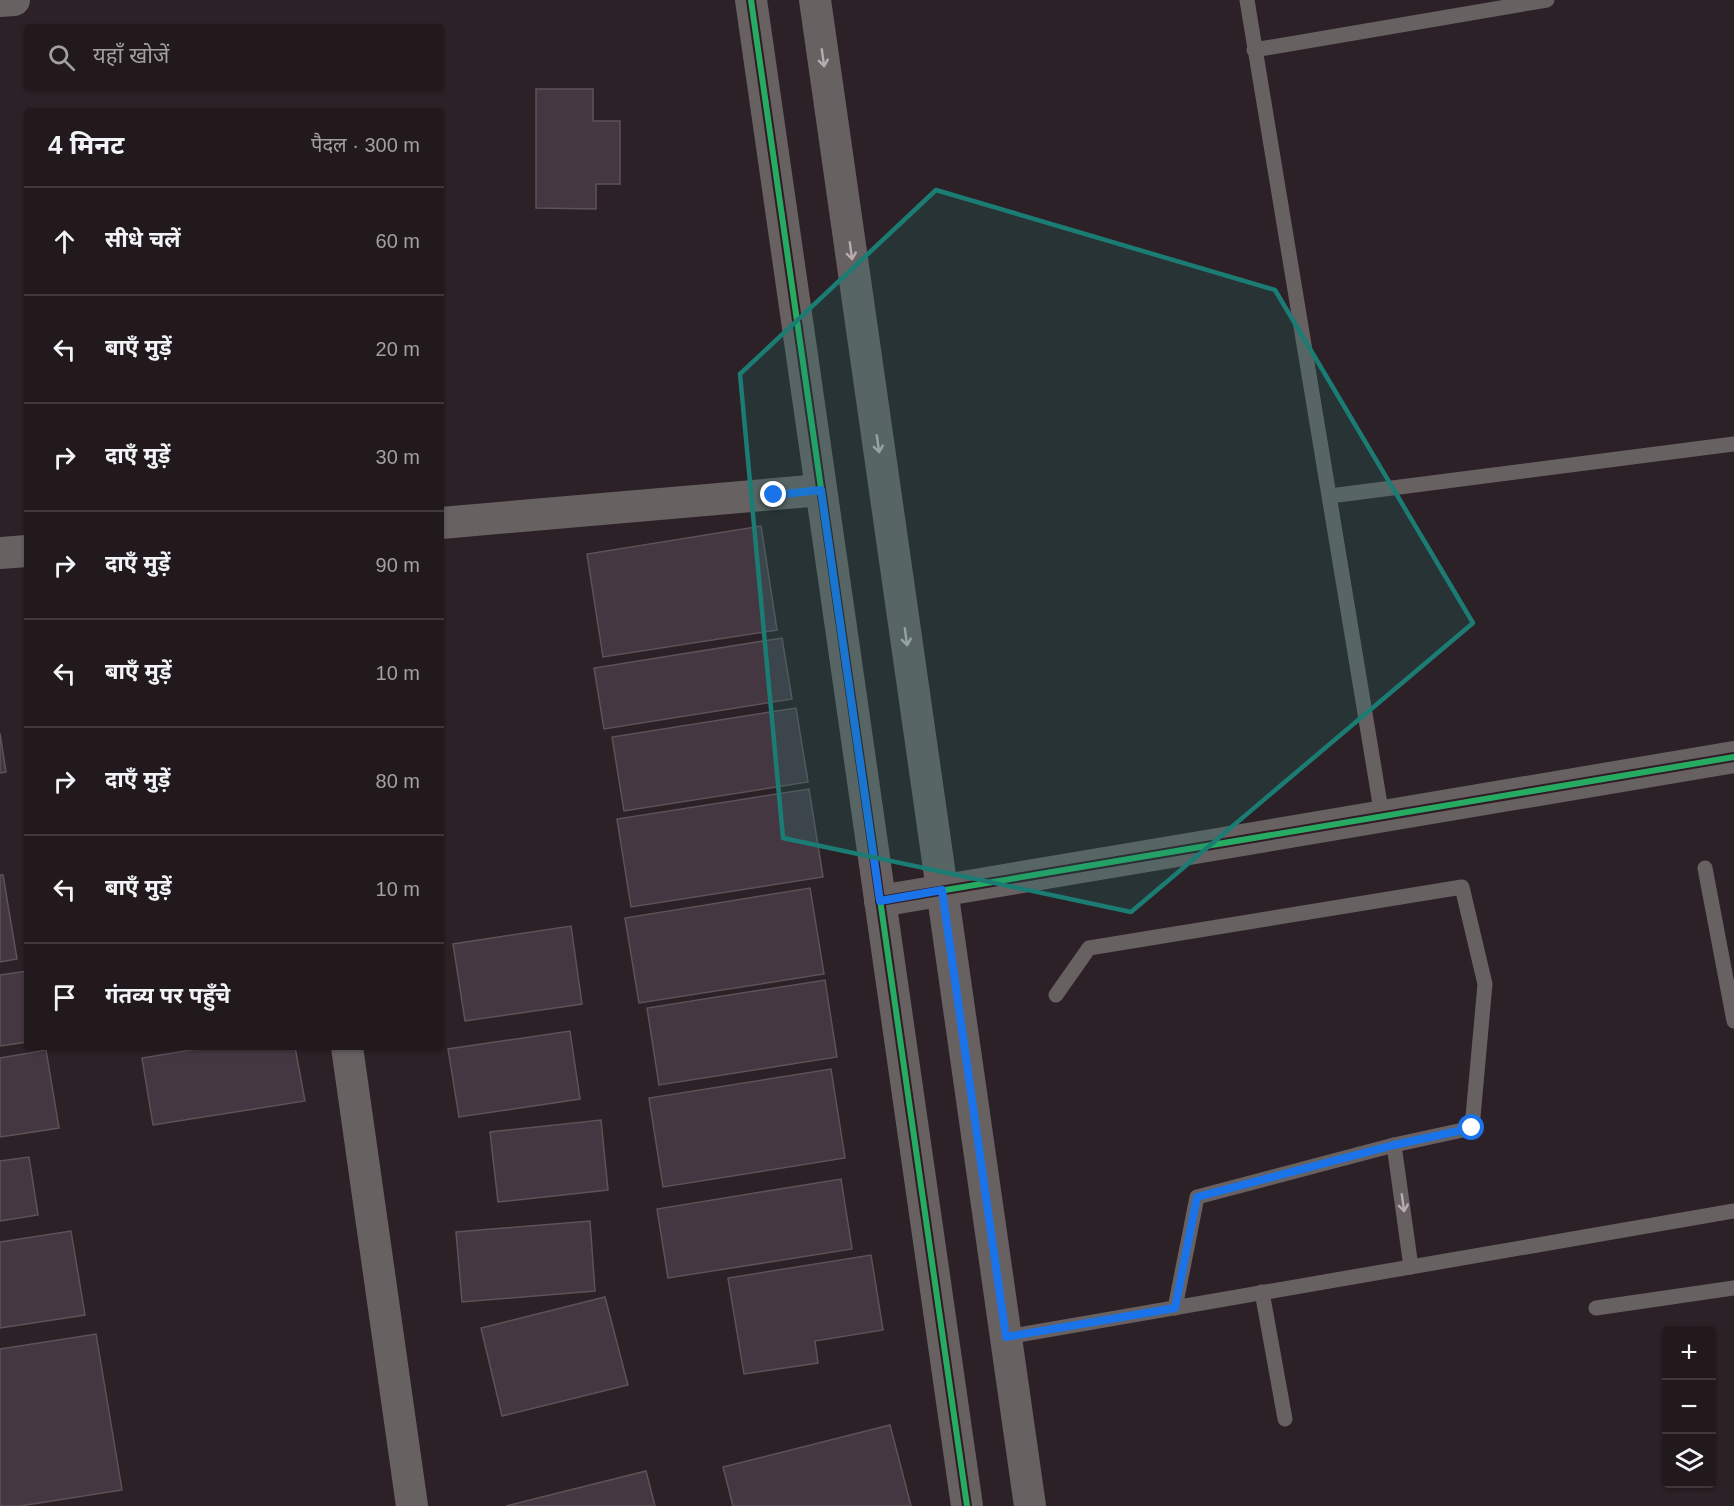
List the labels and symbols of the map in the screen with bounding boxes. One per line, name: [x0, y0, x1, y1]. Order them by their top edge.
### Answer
one-way arrow: [817, 48, 828, 67]
one-way arrow: [845, 241, 856, 260]
one-way arrow: [873, 434, 884, 453]
route end: [760, 481, 786, 507]
one-way arrow: [900, 627, 911, 646]
route start: [1458, 1114, 1484, 1140]
one-way arrow: [1397, 1192, 1408, 1212]

